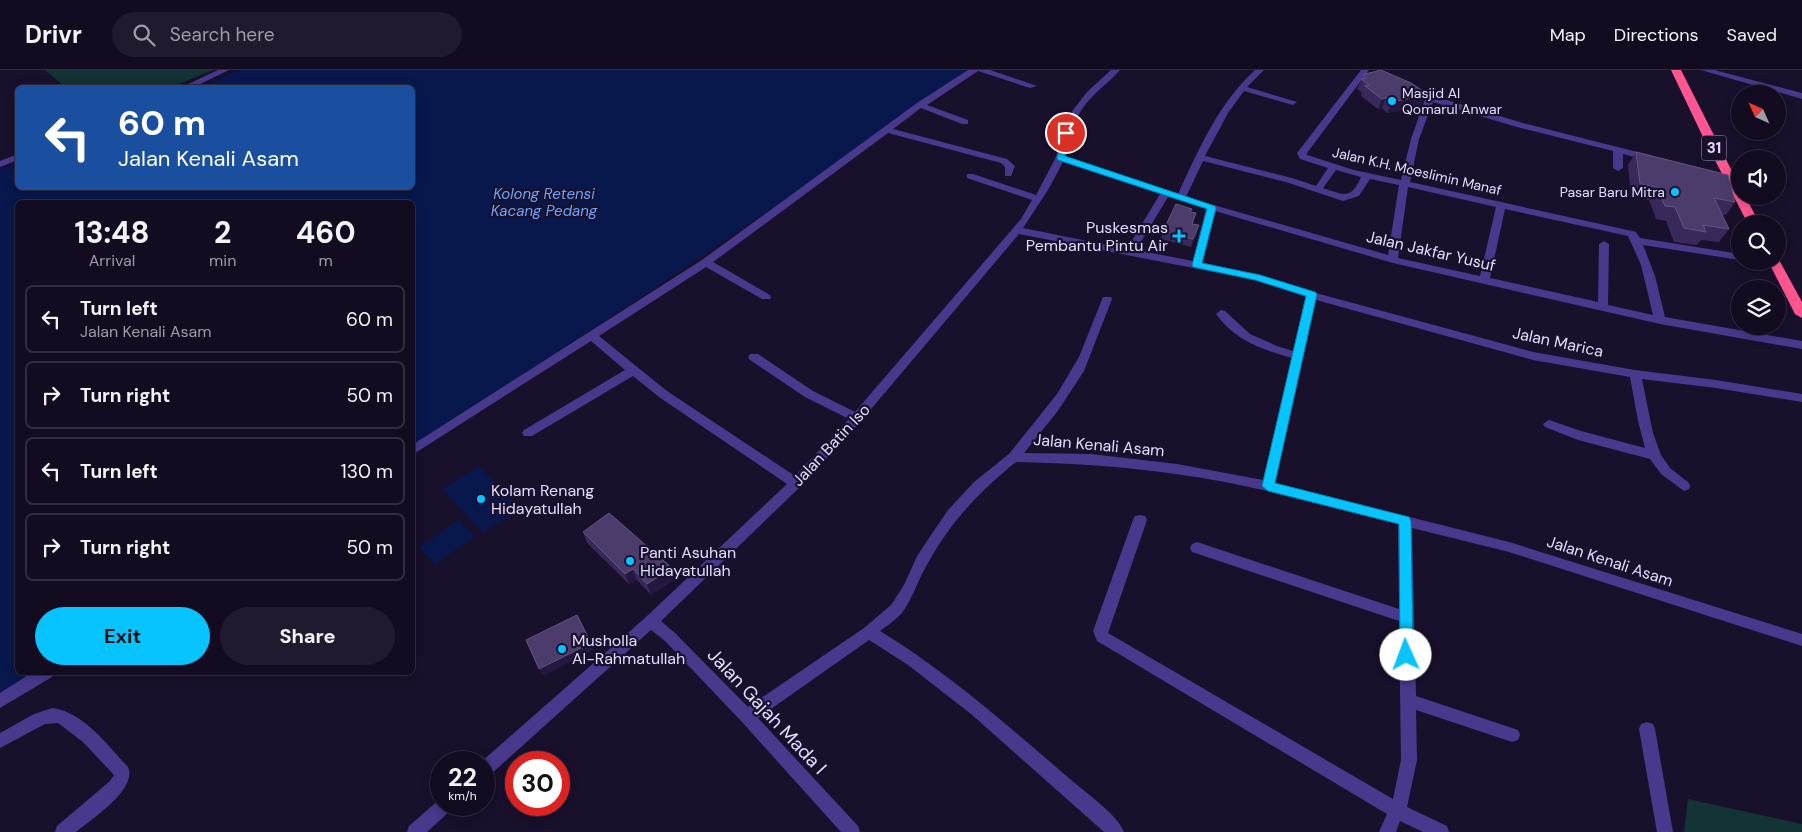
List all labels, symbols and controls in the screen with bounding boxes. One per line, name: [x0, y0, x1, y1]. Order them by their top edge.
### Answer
search box: [112, 12, 462, 57]
text: Drivr: [25, 19, 82, 50]
icon: search: [130, 21, 158, 49]
text: Search here: [170, 22, 275, 47]
text: Map: [1550, 23, 1586, 47]
text: Directions: [1614, 23, 1699, 47]
text: Saved: [1727, 23, 1777, 47]
place label: Masjid Al Qomarul Anwar: [1402, 84, 1502, 118]
north arrow: [1731, 85, 1786, 140]
map controls: [1731, 85, 1786, 335]
marker: Masjid Al Qomarul Anwar: [1386, 95, 1398, 107]
text: 60 m: [118, 100, 206, 146]
icon: left: [35, 105, 100, 170]
pin: [1045, 112, 1087, 154]
icon: arrive: [1052, 119, 1080, 147]
road number: 31: [1702, 136, 1726, 160]
street label: Jalan K.H. Moeslimin Manaf: [1331, 143, 1504, 199]
text: Jalan Kenali Asam: [118, 144, 299, 173]
button: sound: [1731, 150, 1786, 205]
place label: Pasar Baru Mitra: [1560, 183, 1665, 201]
water label: Kolong Retensi Kacang Pedang: [491, 184, 598, 221]
marker: Pasar Baru Mitra: [1669, 186, 1681, 198]
text: 13:48: [74, 213, 150, 252]
text: 2: [214, 213, 231, 252]
text: 460: [296, 213, 356, 252]
button: search: [1731, 215, 1786, 270]
place label: Puskesmas Pembantu Pintu Air: [1026, 217, 1168, 256]
street label: Jalan Jakfar Yusuf: [1364, 226, 1498, 276]
marker: Puskesmas Pembantu Pintu Air: [1172, 229, 1186, 243]
text: Arrival: [89, 250, 135, 271]
text: min: [209, 250, 236, 271]
text: m: [319, 250, 333, 271]
button: layers: [1731, 280, 1786, 335]
text: Turn left: [80, 296, 158, 321]
icon: left: [37, 305, 65, 333]
text: 60 m: [346, 307, 393, 332]
text: Jalan Kenali Asam: [80, 321, 212, 342]
street label: Jalan Marica: [1511, 322, 1605, 362]
icon: right: [37, 381, 65, 409]
text: Turn right: [80, 383, 170, 408]
text: 50 m: [346, 383, 393, 408]
street label: Jalan Batin Iso: [787, 399, 875, 491]
street label: Jalan Kenali Asam: [1033, 429, 1165, 461]
icon: left: [37, 457, 65, 485]
text: Turn left: [80, 459, 158, 484]
text: 130 m: [341, 459, 393, 484]
place label: Kolam Renang Hidayatullah: [491, 480, 594, 519]
marker: Kolam Renang Hidayatullah: [475, 493, 487, 505]
street label: Jalan Kenali Asam: [1544, 531, 1676, 591]
icon: right: [37, 533, 65, 561]
text: Turn right: [80, 535, 170, 560]
text: 50 m: [346, 535, 393, 560]
place label: Panti Asuhan Hidayatullah: [640, 542, 736, 581]
marker: Panti Asuhan Hidayatullah: [624, 555, 636, 567]
button: Exit: [35, 607, 210, 665]
button: Share: [220, 607, 395, 665]
position arrow: [1379, 628, 1431, 680]
place label: Musholla Al-Rahmatullah: [572, 630, 685, 669]
street label: Jalan Gajah Mada I: [702, 642, 832, 780]
marker: Musholla Al-Rahmatullah: [556, 643, 568, 655]
speed limit sign: 30: [505, 751, 570, 816]
text: 22: [448, 761, 477, 794]
text: km/h: [448, 788, 477, 804]

